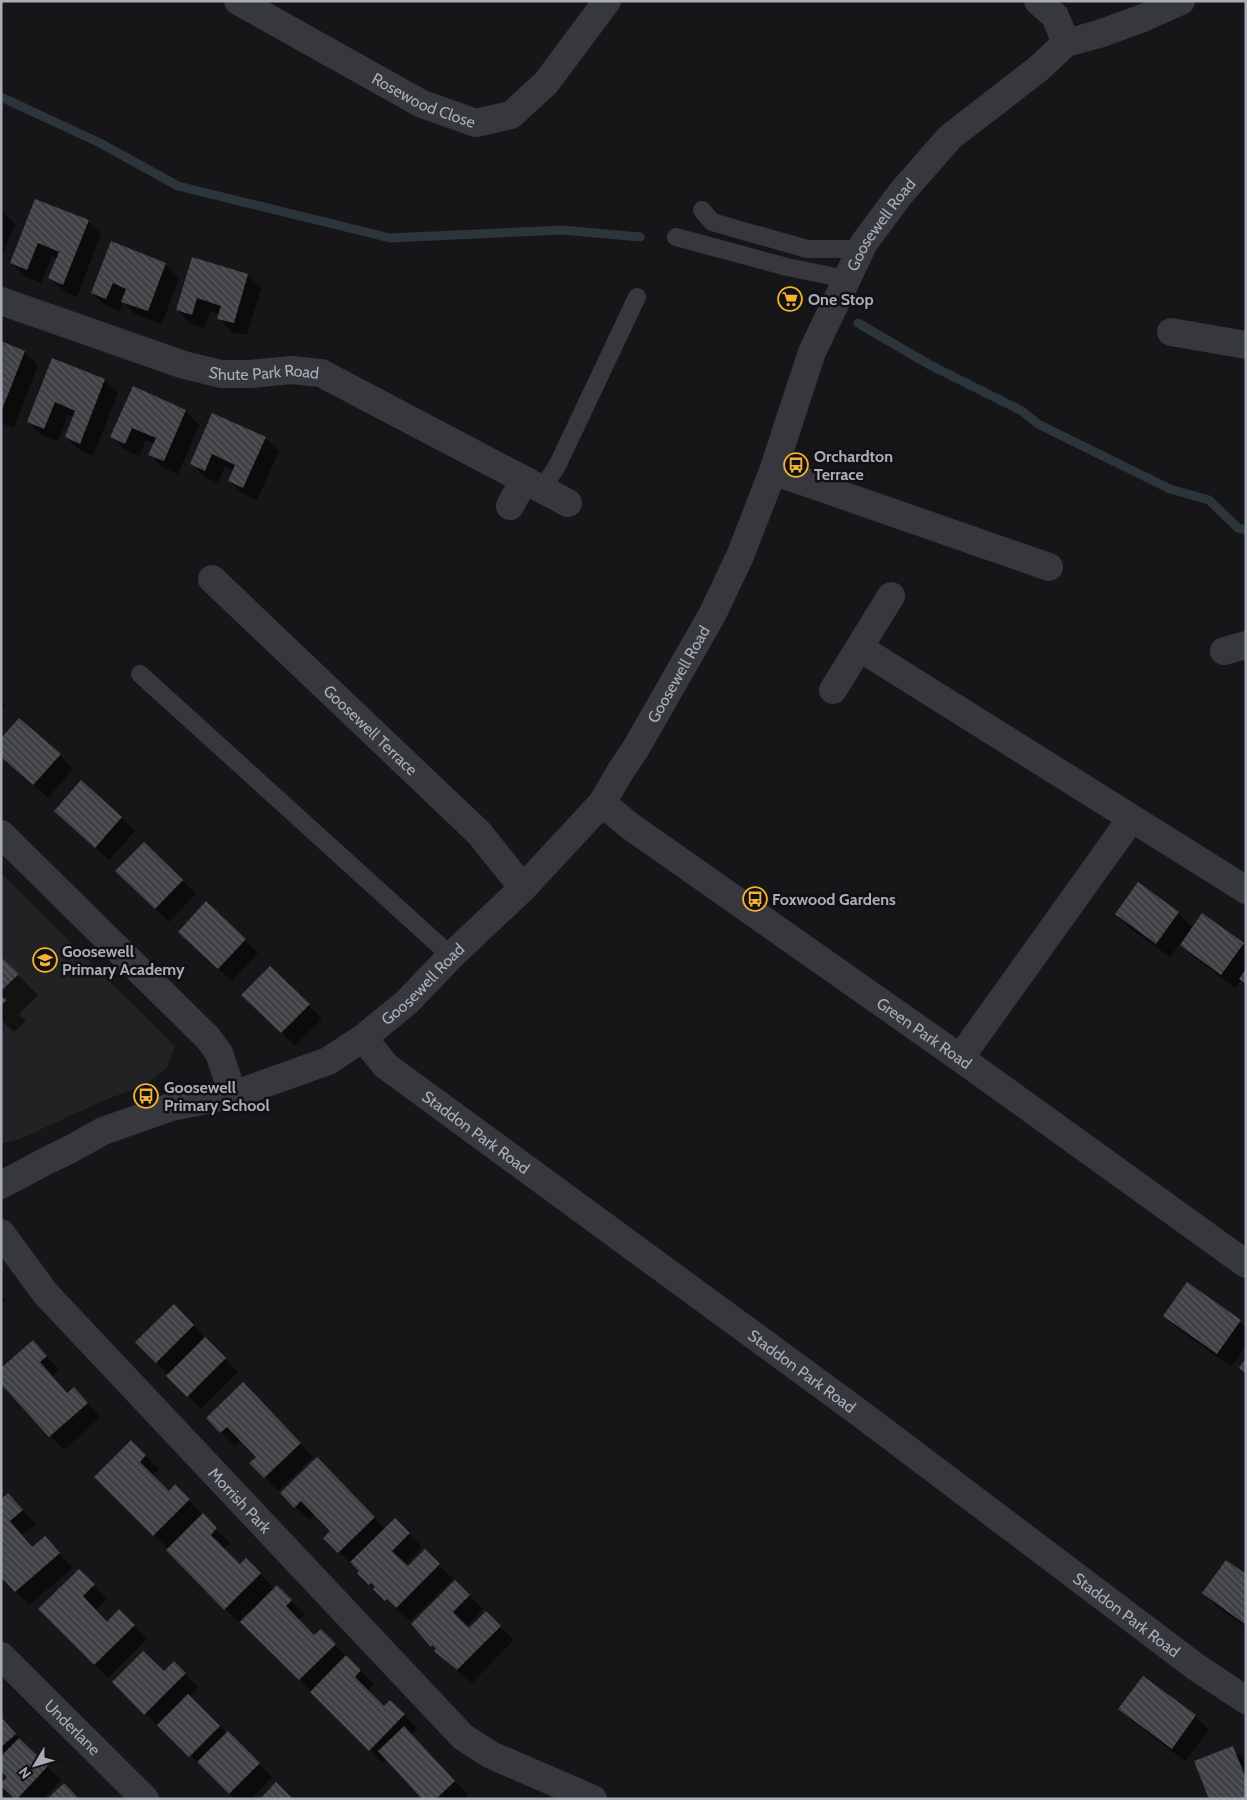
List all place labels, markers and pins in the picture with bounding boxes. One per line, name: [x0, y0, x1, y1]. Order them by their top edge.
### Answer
supermarket icon: One Stop: [777, 286, 803, 312]
place label: One Stop: [808, 290, 874, 309]
place label: Orchardton Terrace: [814, 447, 893, 484]
bus stop icon: Orchardton Terrace: [783, 452, 809, 478]
bus stop icon: Foxwood Gardens: [742, 886, 768, 912]
place label: Foxwood Gardens: [772, 890, 896, 909]
place label: Goosewell Primary Academy: [62, 942, 185, 979]
school or university icon: Goosewell Primary Academy: [32, 947, 58, 973]
place label: Goosewell Primary School: [164, 1078, 270, 1115]
bus stop icon: Goosewell Primary School: [133, 1083, 159, 1109]

